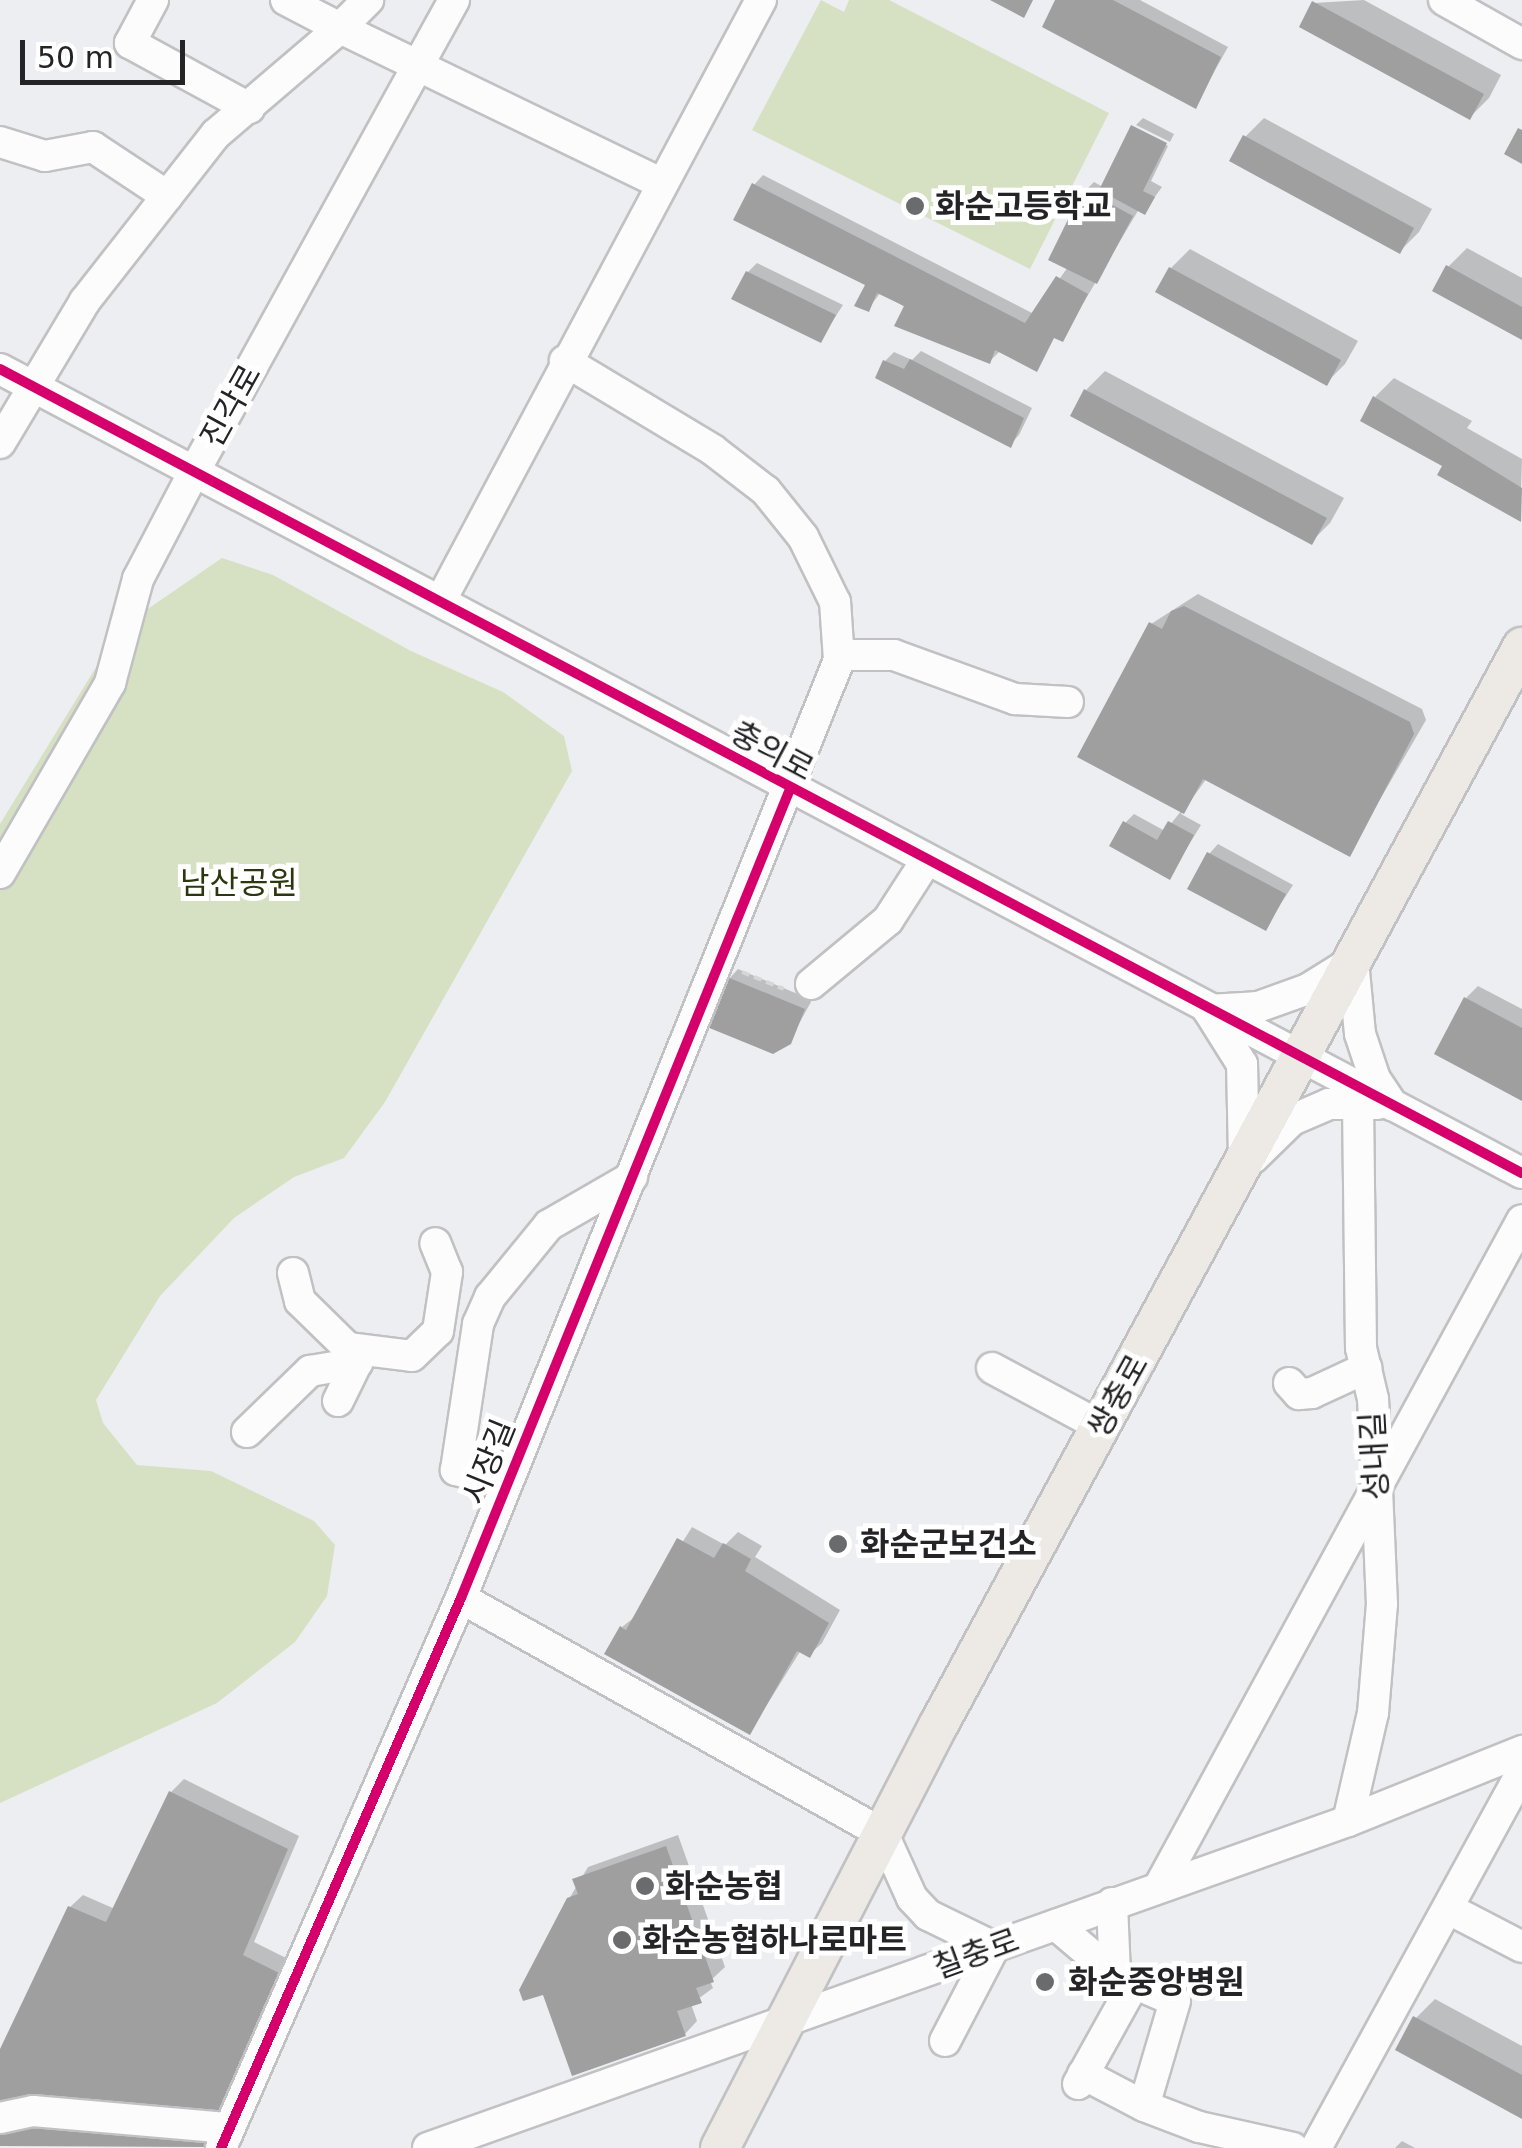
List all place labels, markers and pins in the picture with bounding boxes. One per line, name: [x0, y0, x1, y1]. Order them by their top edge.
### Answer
place label: 화순고등학교: [935, 187, 1112, 225]
marker: 화순고등학교: [904, 195, 926, 217]
place label: 화순군보건소: [860, 1525, 1037, 1563]
marker: 화순군보건소: [825, 1531, 851, 1557]
place label: 화순농협: [665, 1867, 783, 1905]
marker: 화순농협: [634, 1875, 656, 1897]
place label: 화순농협하나로마트: [642, 1921, 907, 1959]
marker: 화순농협하나로마트: [611, 1929, 633, 1951]
place label: 화순중앙병원: [1068, 1963, 1245, 2001]
marker: 화순중앙병원: [1032, 1969, 1058, 1995]

